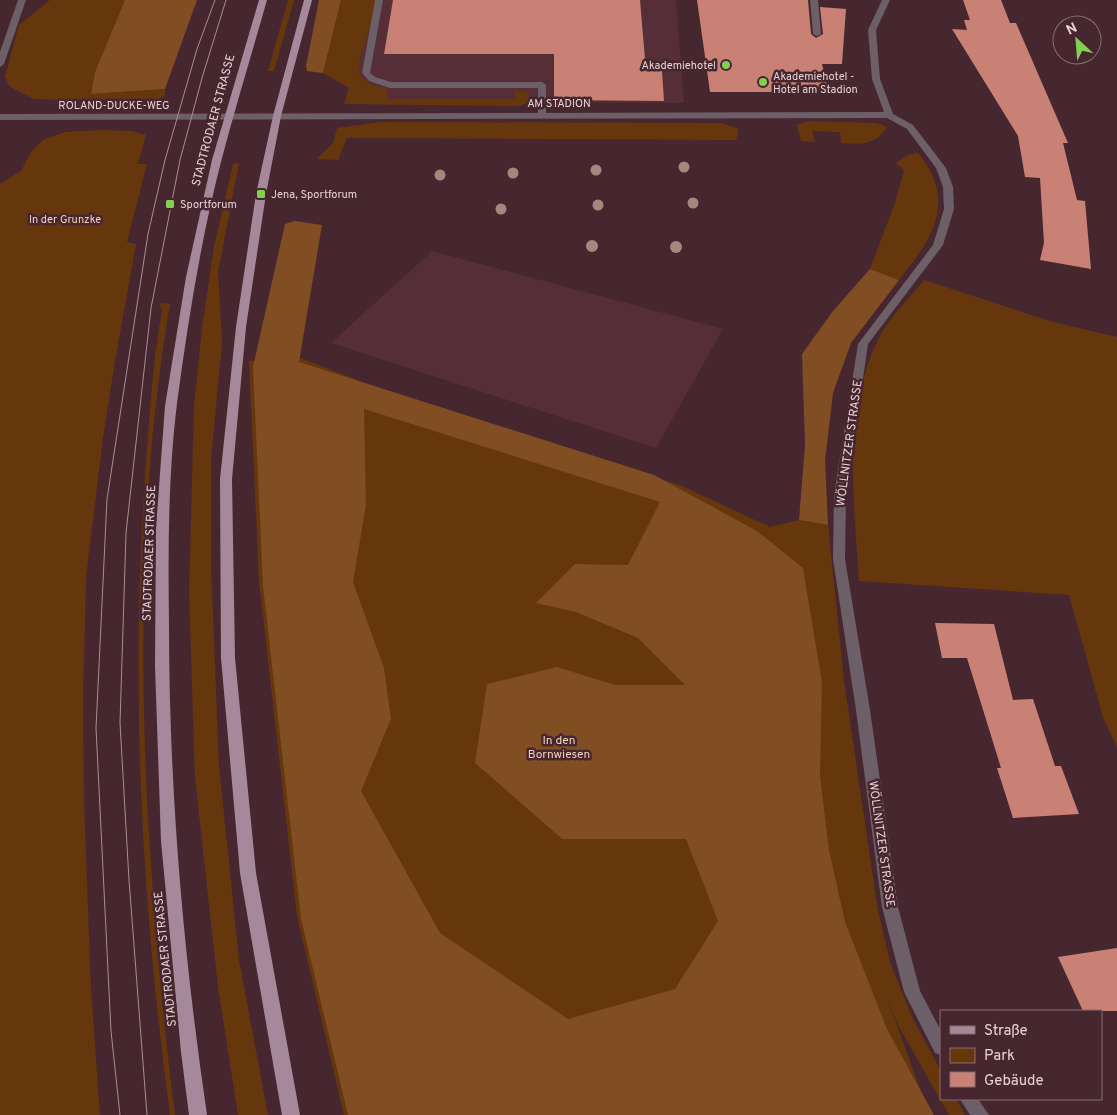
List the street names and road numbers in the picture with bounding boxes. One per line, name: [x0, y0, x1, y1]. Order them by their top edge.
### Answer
street label: STADTRODAER STRASSE: [189, 52, 239, 188]
street label: AM STADION: [527, 97, 591, 111]
street label: ROLAND-DUCKE-WEG: [58, 99, 170, 113]
street label: WÖLLNITZER STRASSE: [833, 379, 867, 507]
street label: STADTRODAER STRASSE: [140, 485, 160, 621]
street label: WÖLLNITZER STRASSE: [864, 780, 898, 908]
street label: STADTRODAER STRASSE: [151, 890, 181, 1027]

